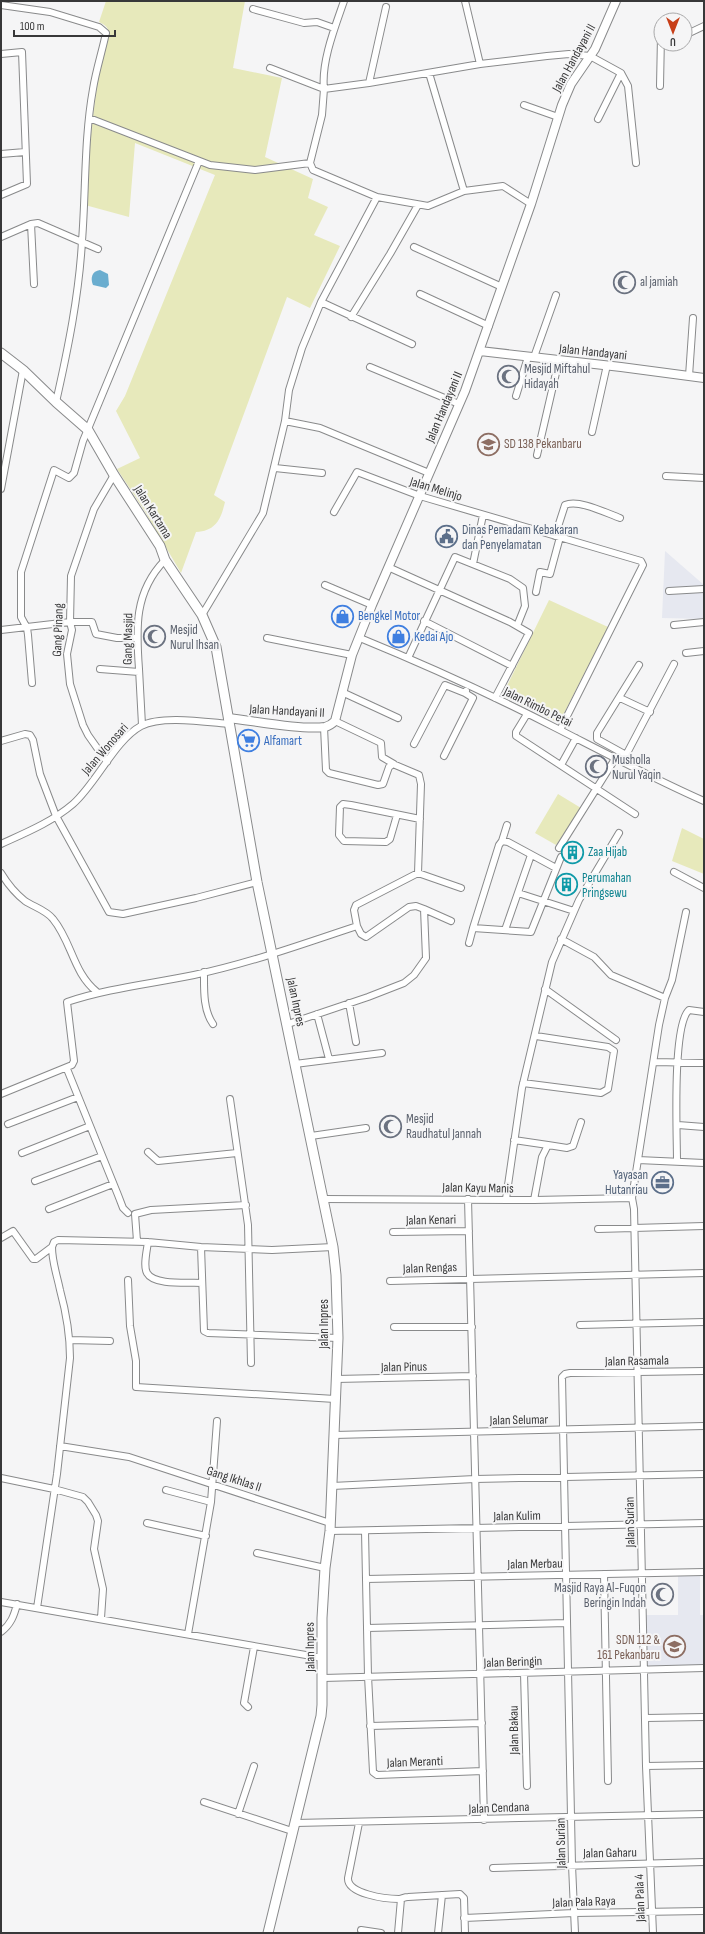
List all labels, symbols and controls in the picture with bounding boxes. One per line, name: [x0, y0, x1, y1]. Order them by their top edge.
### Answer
scale bar: [14, 12, 115, 38]
north arrow: [653, 12, 693, 52]
text: 100 m: [20, 19, 45, 34]
street label: Jalan Handayani II: [548, 21, 599, 96]
text: U: [670, 35, 676, 48]
mosque icon: al jamiah: [611, 269, 637, 295]
place label: al jamiah: [640, 274, 678, 290]
street label: Jalan Handayani: [557, 340, 628, 364]
place label: Mesjid Miftahul Hidayah: [524, 361, 590, 392]
mosque icon: Mesjid Miftahul Hidayah: [495, 363, 521, 389]
street label: Jalan Handayani II: [422, 369, 466, 446]
school or university icon: SD 138 Pekanbaru: [476, 431, 502, 457]
place label: SD 138 Pekanbaru: [504, 436, 582, 452]
street label: Jalan Melinjo: [407, 473, 464, 505]
street label: Jalan Kartama: [130, 482, 176, 542]
place label: Dinas Pemadam Kebakaran dan Penyelamatan: [462, 522, 578, 553]
public building icon: Dinas Pemadam Kebakaran dan Penyelamatan: [433, 524, 459, 550]
street label: Gang Pinang: [49, 603, 67, 657]
shop icon: Bengkel Motor: [329, 603, 355, 629]
place label: Bengkel Motor: [358, 608, 421, 624]
street label: Gang Masjid: [120, 613, 136, 665]
place label: Mesjid Nurul Ihsan: [170, 622, 219, 653]
mosque icon: Mesjid Nurul Ihsan: [141, 624, 167, 650]
shop icon: Kedai Ajo: [385, 624, 411, 650]
place label: Kedai Ajo: [414, 629, 453, 645]
street label: Jalan Rimbo Petai: [500, 683, 575, 730]
street label: Jalan Handayani II: [248, 701, 325, 721]
street label: Jalan Wonosari: [78, 720, 132, 779]
supermarket icon: Alfamart: [236, 728, 262, 754]
place label: Alfamart: [263, 733, 302, 749]
place label: Musholla Nurul Yaqin: [612, 752, 661, 783]
mosque icon: Musholla Nurul Yaqin: [583, 754, 609, 780]
building icon: Zaa Hijab: [559, 839, 585, 865]
place label: Zaa Hijab: [588, 844, 627, 860]
place label: Perumahan Pringsewu: [582, 870, 631, 901]
building icon: Perumahan Pringsewu: [553, 872, 579, 898]
street label: Jalan Inpres: [283, 975, 309, 1028]
place label: Mesjid Raudhatul Jannah: [406, 1111, 482, 1142]
mosque icon: Mesjid Raudhatul Jannah: [377, 1113, 403, 1139]
place label: Yayasan Hutanriau: [605, 1167, 648, 1198]
office icon: Yayasan Hutanriau: [650, 1169, 676, 1195]
street label: Jalan Kayu Manis: [441, 1179, 514, 1197]
street label: Jalan Kenari: [405, 1212, 456, 1228]
street label: Jalan Rengas: [402, 1259, 458, 1277]
street label: Jalan Inpres: [316, 1299, 332, 1350]
street label: Jalan Rasamala: [604, 1352, 669, 1370]
street label: Jalan Pinus: [380, 1359, 428, 1375]
street label: Jalan Selumar: [489, 1411, 549, 1429]
street label: Gang Ikhlas II: [205, 1463, 263, 1495]
street label: Jalan Surian: [622, 1497, 638, 1548]
street label: Jalan Kulim: [492, 1508, 541, 1524]
street label: Jalan Merbau: [506, 1556, 563, 1572]
place label: Masjid Raya Al-Fuqon Beringin Indah: [554, 1580, 646, 1611]
mosque icon: Masjid Raya Al-Fuqon Beringin Indah: [649, 1582, 675, 1608]
street label: Jalan Inpres: [302, 1622, 318, 1673]
place label: SDN 112 & 161 Pekanbaru: [597, 1632, 660, 1663]
school or university icon: SDN 112 & 161 Pekanbaru: [662, 1634, 688, 1660]
street label: Jalan Beringin: [482, 1653, 543, 1671]
street label: Jalan Bakau: [506, 1705, 522, 1756]
street label: Jalan Meranti: [386, 1753, 443, 1771]
street label: Jalan Cendana: [467, 1799, 530, 1817]
street label: Jalan Surian: [553, 1818, 569, 1869]
street label: Jalan Gaharu: [582, 1845, 637, 1861]
street label: Jalan Pala 4: [631, 1873, 649, 1923]
street label: Jalan Pala Raya: [551, 1893, 616, 1911]

